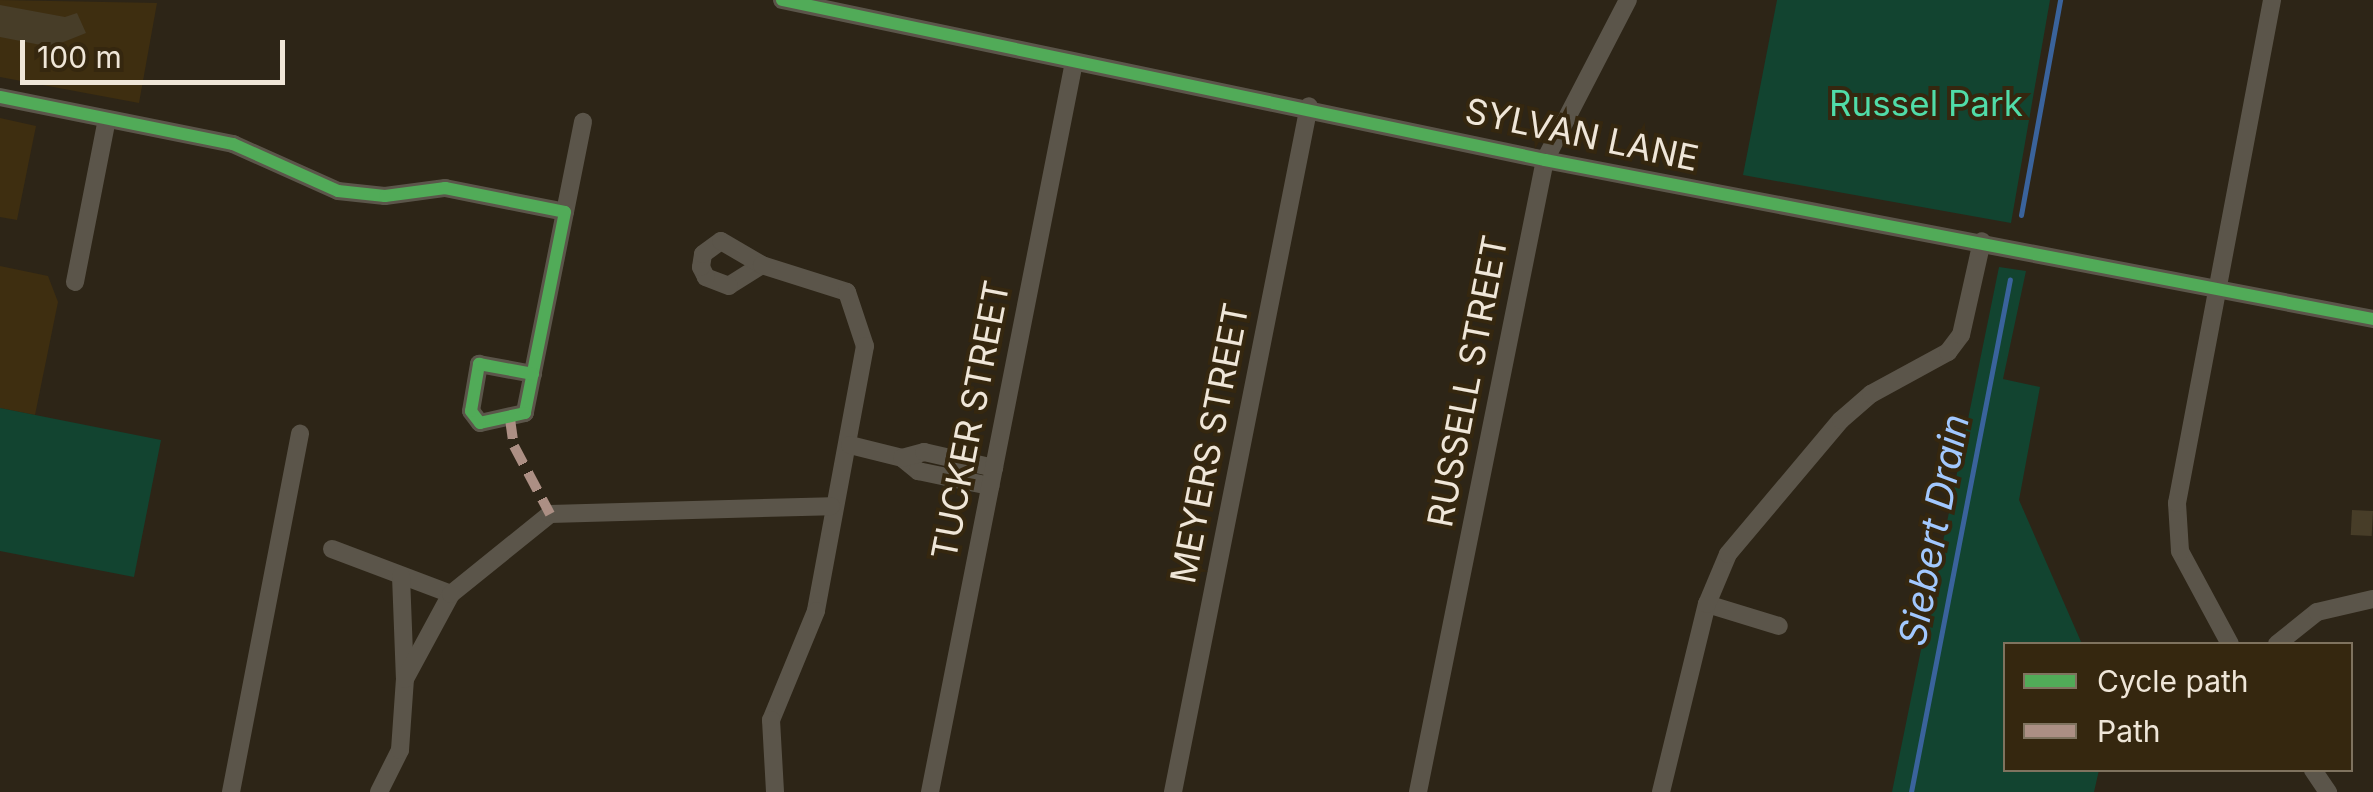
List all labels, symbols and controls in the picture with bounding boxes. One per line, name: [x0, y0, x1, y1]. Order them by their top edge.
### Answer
scale bar: [25, 20, 290, 82]
text: 100 m: [37, 39, 122, 75]
park label: Russel Park: [1829, 82, 2023, 124]
street label: SYLVAN LANE: [1462, 89, 1702, 179]
street label: RUSSELL STREET: [1418, 232, 1516, 530]
street label: TUCKER STREET: [922, 277, 1018, 563]
street label: MEYERS STREET: [1161, 299, 1257, 587]
water label: Siebert Drain: [1889, 410, 1979, 650]
legend: [2003, 642, 2353, 772]
text: Cycle path: [2097, 663, 2249, 699]
text: Path: [2097, 713, 2161, 749]

